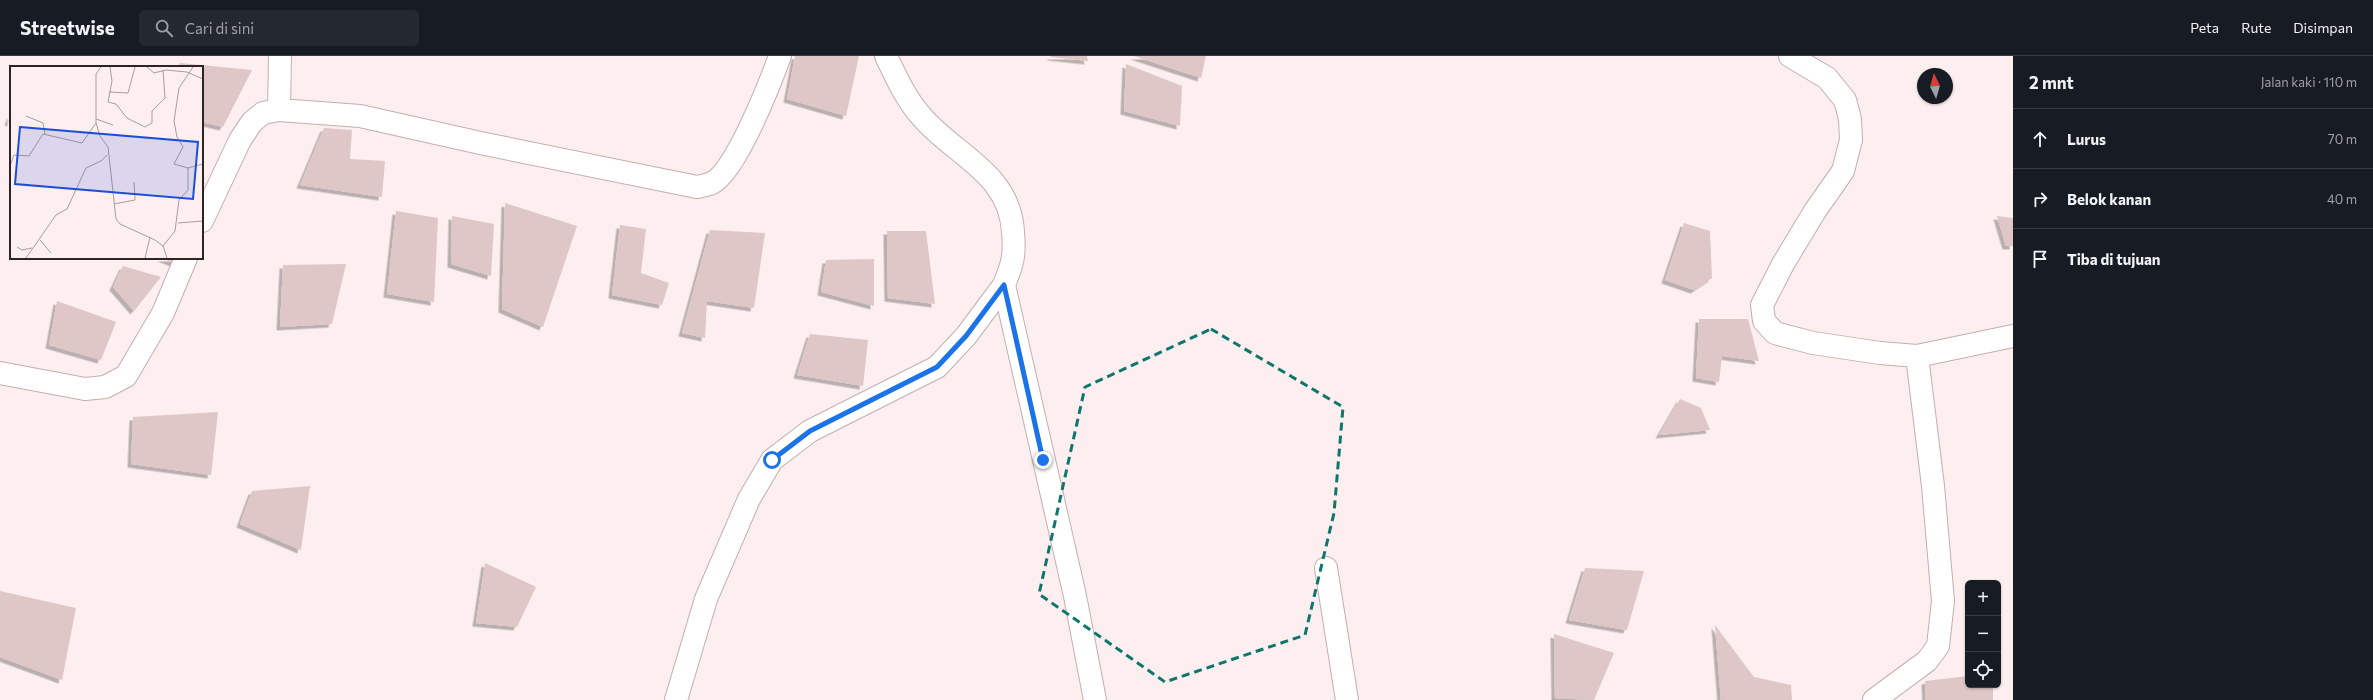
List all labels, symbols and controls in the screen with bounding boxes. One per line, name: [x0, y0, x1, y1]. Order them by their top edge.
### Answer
search box: [139, 10, 419, 46]
text: Streetwise: [20, 16, 115, 39]
icon: search: [153, 17, 175, 39]
text: Cari di sini: [185, 19, 254, 37]
text: Peta: [2190, 19, 2219, 36]
text: Rute: [2241, 19, 2271, 36]
text: Disimpan: [2293, 19, 2353, 36]
inset map: [10, 66, 203, 259]
north arrow: [1917, 68, 1953, 104]
text: 2 mnt: [2029, 72, 2074, 93]
text: Jalan kaki · 110 m: [2261, 74, 2357, 90]
icon: ahead: [2029, 128, 2051, 150]
text: Lurus: [2067, 130, 2106, 148]
text: 70 m: [2328, 131, 2357, 147]
icon: right: [2029, 188, 2051, 210]
text: Belok kanan: [2067, 190, 2151, 208]
text: 40 m: [2327, 191, 2357, 207]
icon: arrive: [2029, 248, 2051, 270]
text: Tiba di tujuan: [2067, 250, 2161, 268]
route start: [763, 451, 781, 469]
route end: [1034, 451, 1052, 469]
map controls: [1965, 580, 2001, 688]
button: +: [1965, 580, 2001, 616]
button: −: [1965, 616, 2001, 652]
button: locate: [1965, 652, 2001, 688]

